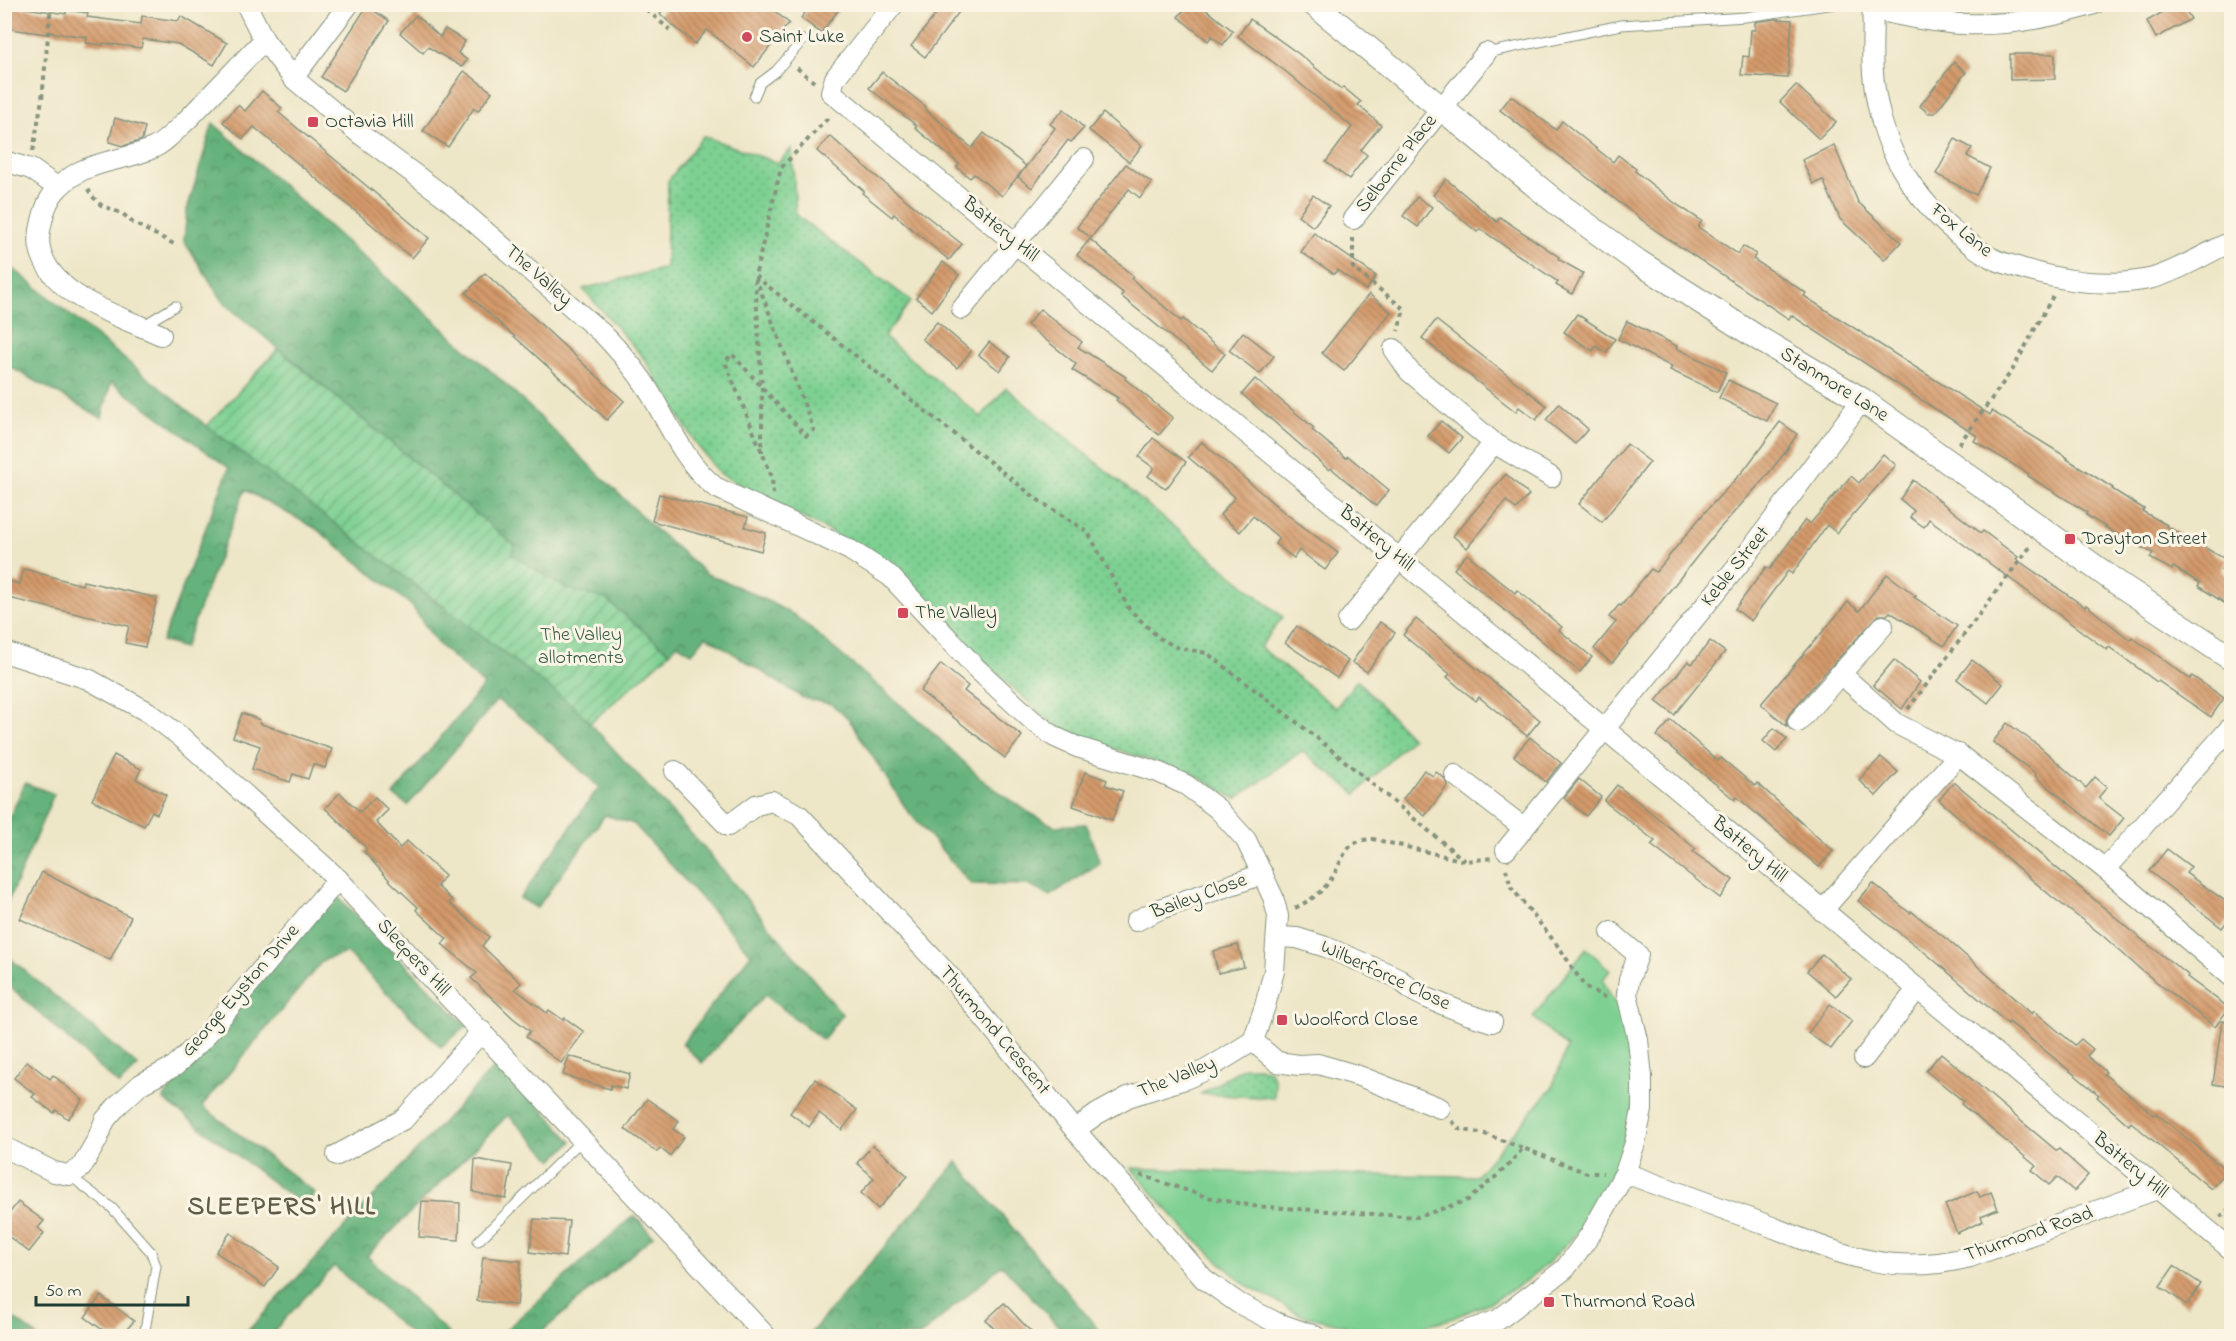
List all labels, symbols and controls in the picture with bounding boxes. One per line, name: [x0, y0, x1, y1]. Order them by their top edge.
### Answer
place label: Saint Luke: [759, 23, 844, 52]
marker: Saint Luke: [740, 30, 754, 44]
place label: Octavia Hill: [325, 108, 414, 137]
street label: Selborne Place: [1349, 108, 1445, 220]
marker: Octavia Hill: [306, 115, 320, 129]
street label: Battery Hill: [955, 189, 1044, 270]
street label: Fox Lane: [1923, 196, 1998, 265]
street label: The Valley: [498, 238, 578, 314]
street label: Stanmore Lane: [1774, 340, 1894, 430]
street label: Battery Hill: [1331, 498, 1420, 579]
street label: Keble Street: [1694, 520, 1778, 614]
place label: Drayton Street: [2081, 525, 2207, 554]
marker: Drayton Street: [2063, 532, 2077, 546]
place label: The Valley: [915, 599, 997, 628]
marker: The Valley: [896, 606, 910, 620]
park label: The Valley allotments: [538, 621, 624, 673]
street label: Battery Hill: [1704, 809, 1793, 890]
street label: Bailey Close: [1146, 866, 1251, 928]
street label: Sleepers Hill: [369, 913, 457, 1003]
street label: George Eyston Drive: [175, 918, 308, 1065]
street label: Wilberforce Close: [1315, 933, 1455, 1019]
street label: Thurmond Crescent: [931, 960, 1057, 1102]
place label: Woolford Close: [1294, 1006, 1418, 1035]
marker: Woolford Close: [1275, 1013, 1289, 1027]
street label: The Valley: [1134, 1049, 1220, 1107]
street label: Battery Hill: [2085, 1125, 2174, 1206]
district label: SLEEPERS' HILL: [188, 1189, 376, 1227]
street label: Thurmond Road: [1961, 1199, 2097, 1271]
scale bar: [36, 1269, 188, 1307]
text: 50 m: [45, 1279, 82, 1305]
place label: Thurmond Road: [1561, 1288, 1695, 1317]
marker: Thurmond Road: [1542, 1295, 1556, 1309]

